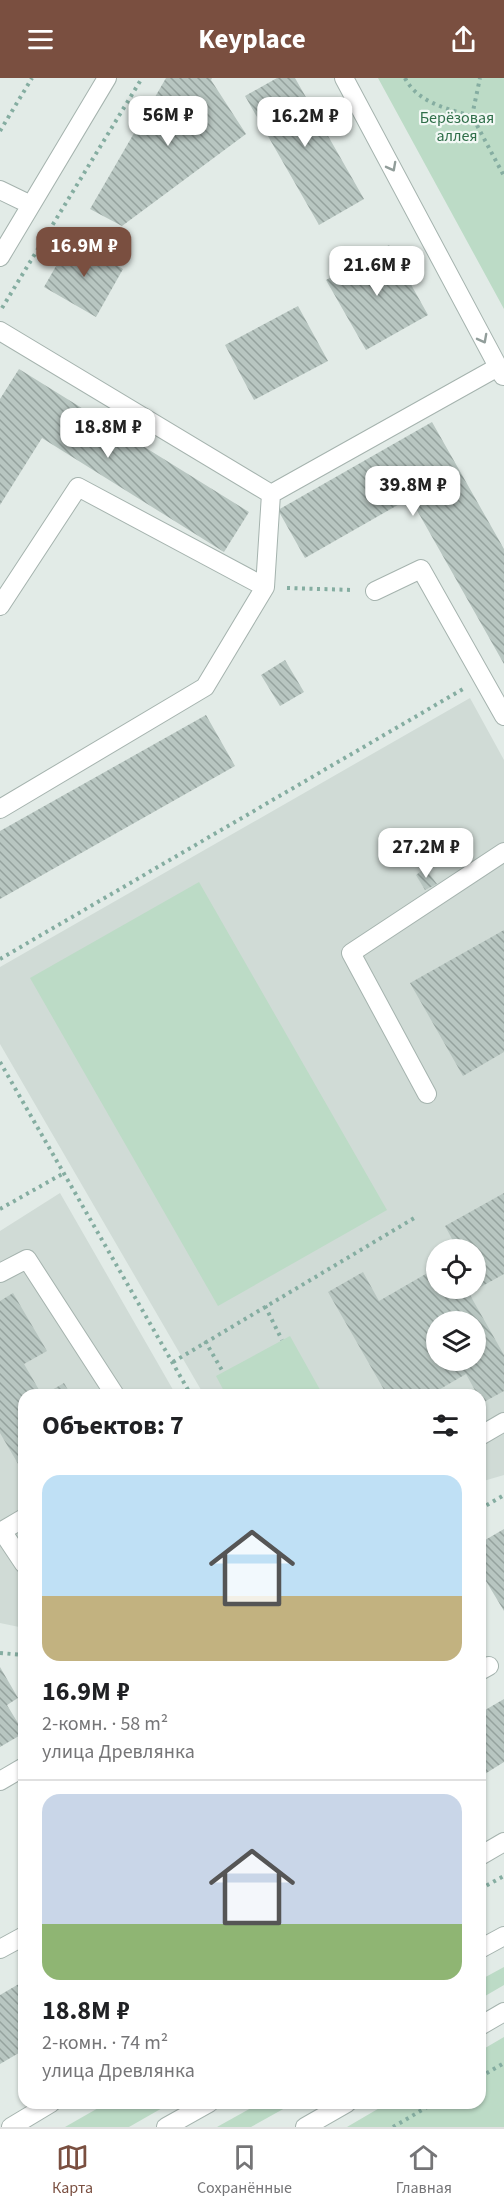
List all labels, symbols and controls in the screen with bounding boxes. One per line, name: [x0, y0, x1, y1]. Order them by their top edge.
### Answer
text: Keyplace: [198, 20, 306, 59]
icon: menu: [24, 23, 57, 56]
icon: share: [447, 23, 480, 56]
pin: 56M ₽: [126, 96, 210, 147]
pin: 16.2M ₽: [250, 97, 360, 148]
text: 56M ₽: [143, 101, 193, 129]
text: 16.2M ₽: [271, 102, 339, 130]
park label: Берёзовая аллея: [420, 107, 494, 147]
one-way arrow: [385, 160, 396, 171]
pin: 16.9M ₽: [29, 227, 139, 278]
text: 16.9M ₽: [50, 232, 118, 260]
pin: 21.6M ₽: [322, 246, 432, 297]
text: 21.6M ₽: [343, 251, 411, 279]
one-way arrow: [476, 332, 487, 343]
pin: 18.8M ₽: [53, 408, 163, 459]
text: 18.8M ₽: [74, 413, 142, 441]
pin: 39.8M ₽: [358, 466, 468, 517]
text: 39.8M ₽: [379, 471, 447, 499]
pin: 27.2M ₽: [371, 828, 481, 879]
text: 27.2M ₽: [392, 833, 460, 861]
map controls: [426, 1239, 486, 1371]
button: locate: [426, 1239, 486, 1299]
button: layers: [426, 1311, 486, 1371]
text: Объектов: 7: [42, 1407, 184, 1444]
icon: filters: [429, 1409, 462, 1442]
icon: home: [198, 1514, 306, 1622]
text: 16.9M ₽: [42, 1673, 130, 1710]
text: 2-комн. · 58 m²: [42, 1710, 168, 1738]
text: улица Древлянка: [42, 1738, 195, 1766]
icon: home: [198, 1833, 306, 1941]
text: 18.8M ₽: [42, 1992, 130, 2029]
text: 2-комн. · 74 m²: [42, 2029, 168, 2057]
text: улица Древлянка: [42, 2057, 195, 2085]
tab: Карта: [52, 2141, 93, 2199]
tab: Сохранённые: [197, 2141, 292, 2199]
tab: Главная: [396, 2141, 452, 2199]

